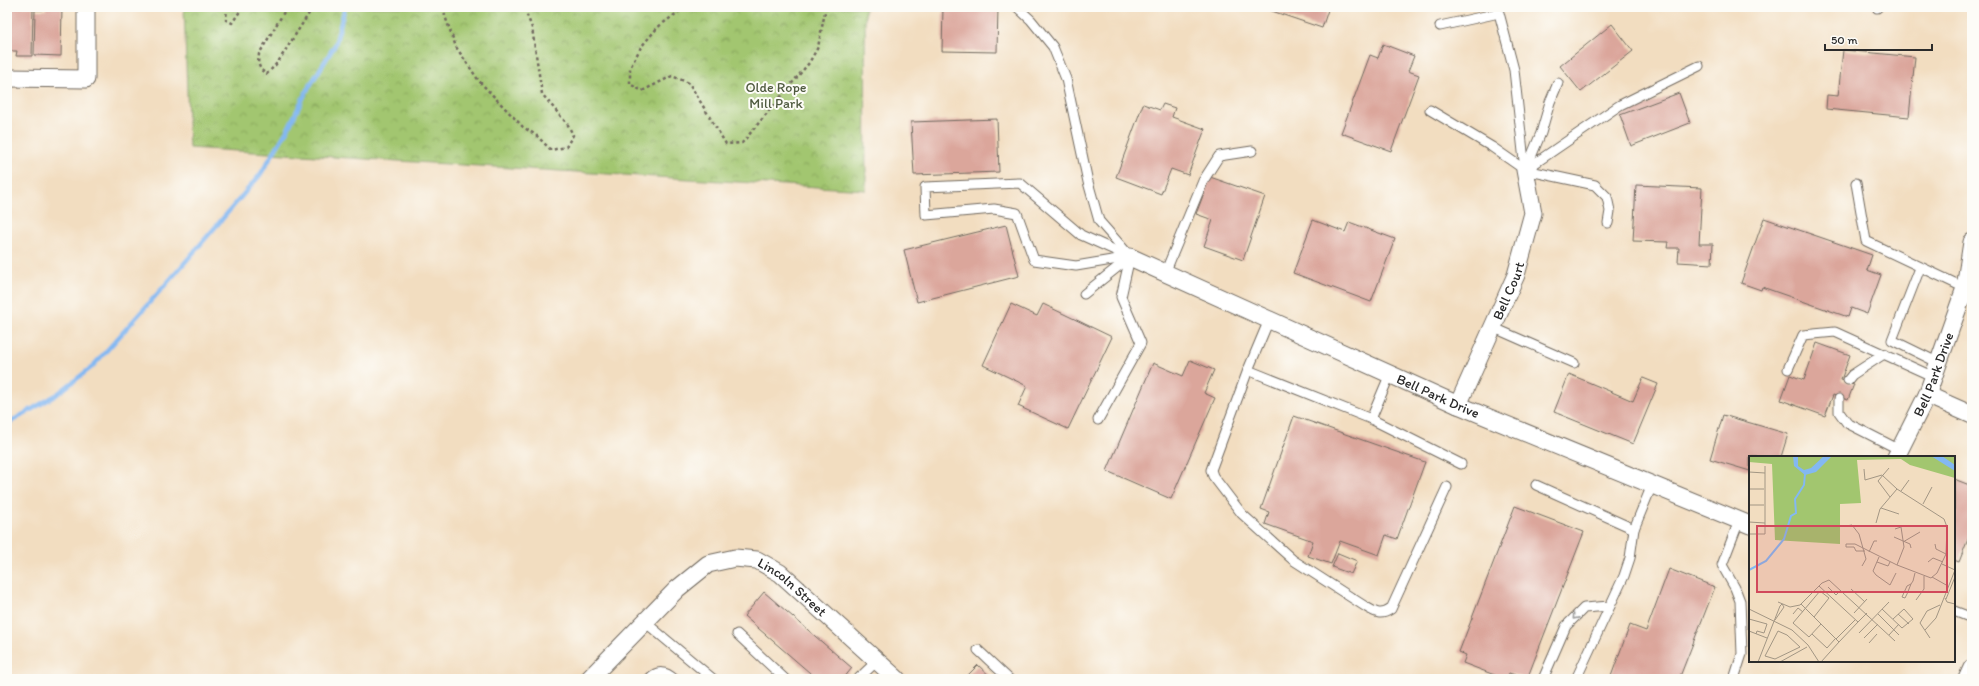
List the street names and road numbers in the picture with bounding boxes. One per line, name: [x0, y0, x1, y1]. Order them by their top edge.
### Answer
street label: Bell Court: [1489, 260, 1528, 322]
street label: Bell Park Drive: [1909, 330, 1957, 419]
street label: Bell Park Drive: [1394, 370, 1482, 422]
street label: Lincoln Street: [755, 554, 830, 620]

